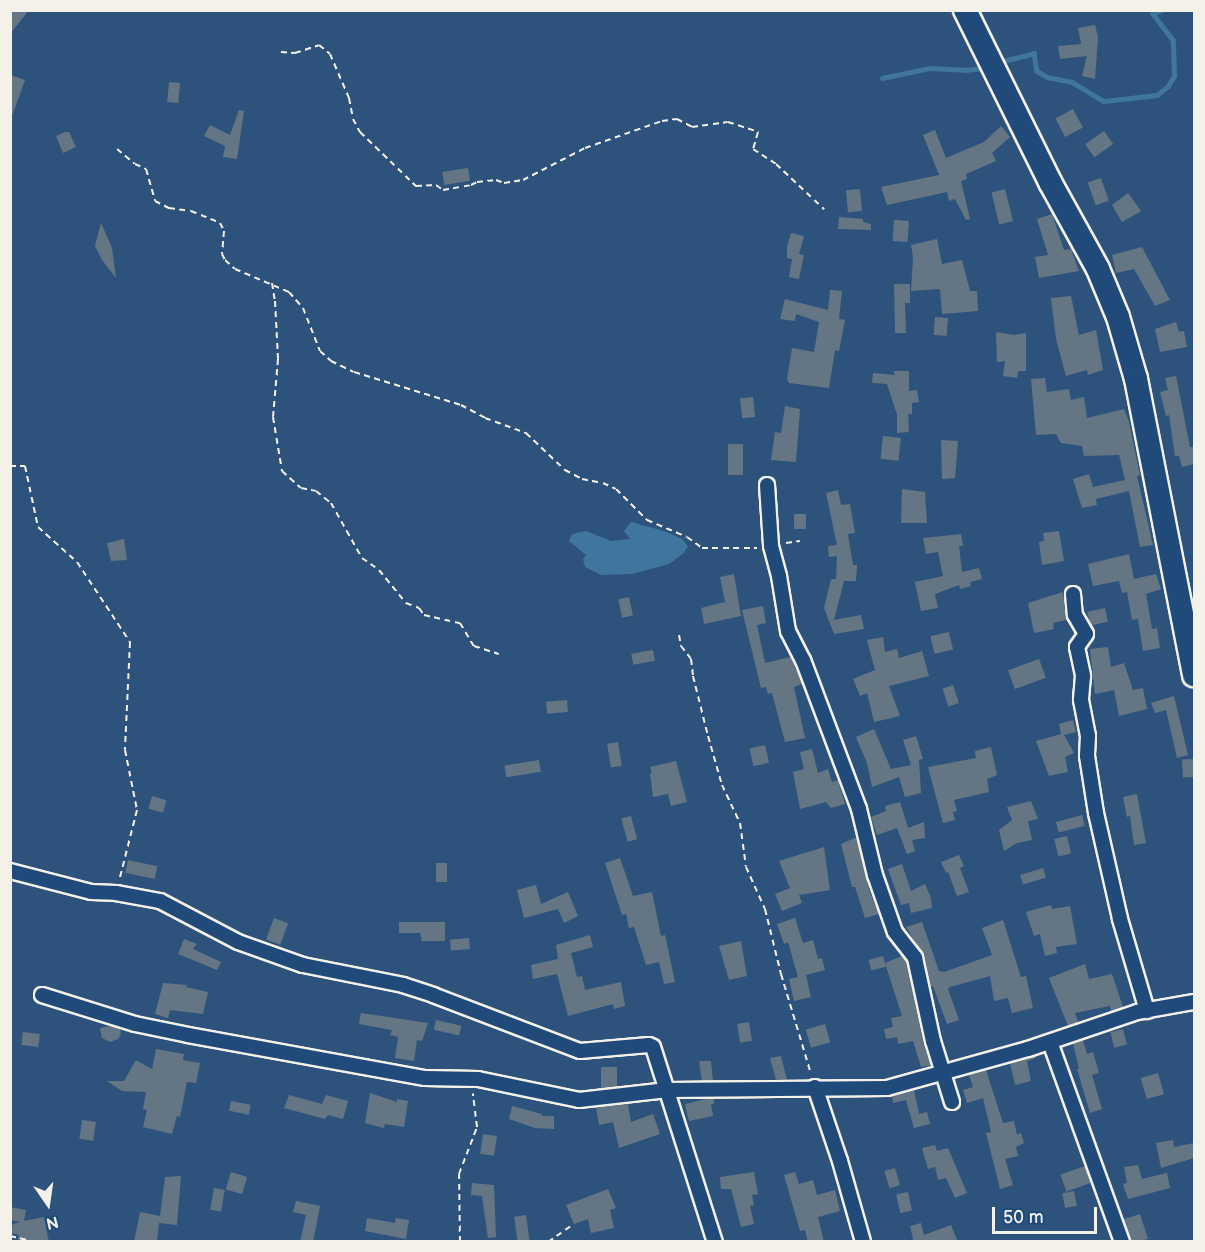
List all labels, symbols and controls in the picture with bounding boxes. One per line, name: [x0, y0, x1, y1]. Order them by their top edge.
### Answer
north arrow: [18, 1174, 78, 1234]
scale bar: [995, 1195, 1100, 1233]
text: 50 m: [1003, 1207, 1044, 1228]
text: N: [44, 1211, 60, 1233]

